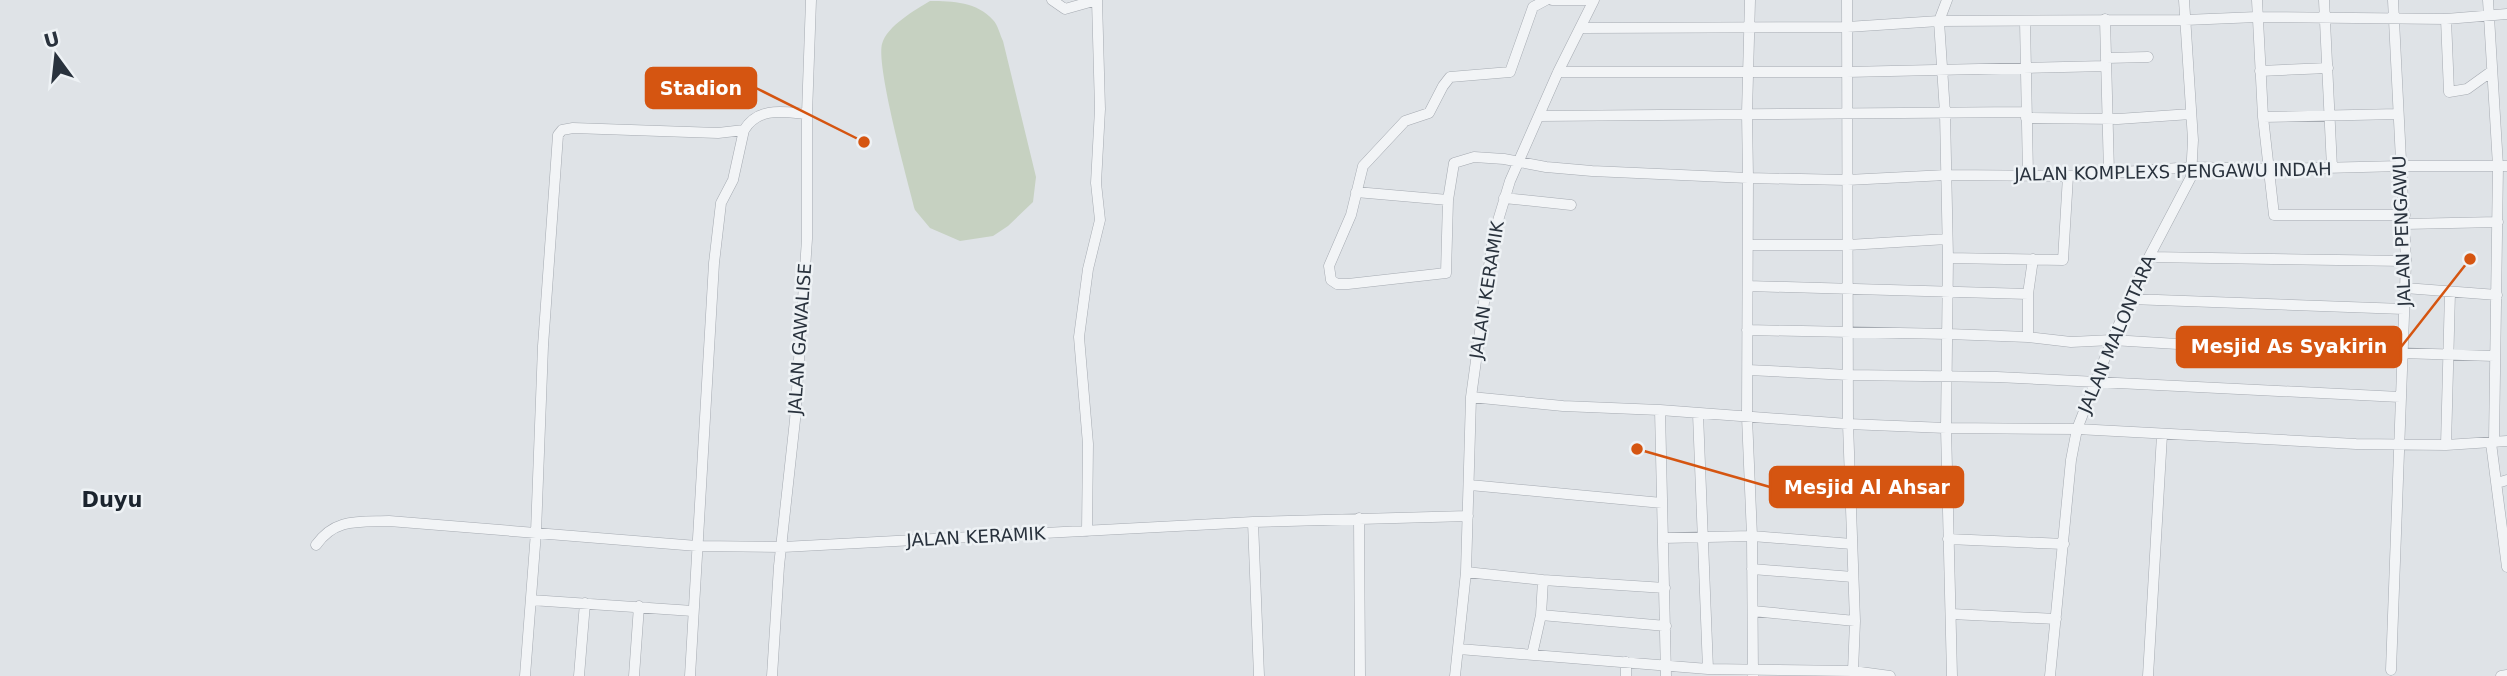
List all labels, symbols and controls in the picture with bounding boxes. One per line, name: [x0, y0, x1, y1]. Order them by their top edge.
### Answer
north arrow: [21, 21, 91, 91]
text: U: [41, 27, 62, 52]
callout: Stadion: [646, 68, 756, 108]
text: Stadion: [660, 77, 742, 99]
street label: JALAN PENGAWU: [2388, 155, 2415, 308]
street label: JALAN KOMPLEXS PENGAWU INDAH: [2013, 158, 2332, 185]
street label: JALAN KERAMIK: [1465, 218, 1508, 361]
street label: JALAN MALONTARA: [2073, 251, 2160, 417]
street label: JALAN GAWALISE: [784, 263, 815, 416]
callout: Mesjid As Syakirin: [2177, 327, 2401, 367]
text: Mesjid As Syakirin: [2191, 335, 2387, 357]
callout: Mesjid Al Ahsar: [1770, 467, 1963, 507]
text: Mesjid Al Ahsar: [1784, 476, 1951, 498]
district label: Duyu: [81, 488, 143, 512]
street label: JALAN KERAMIK: [905, 522, 1047, 551]

